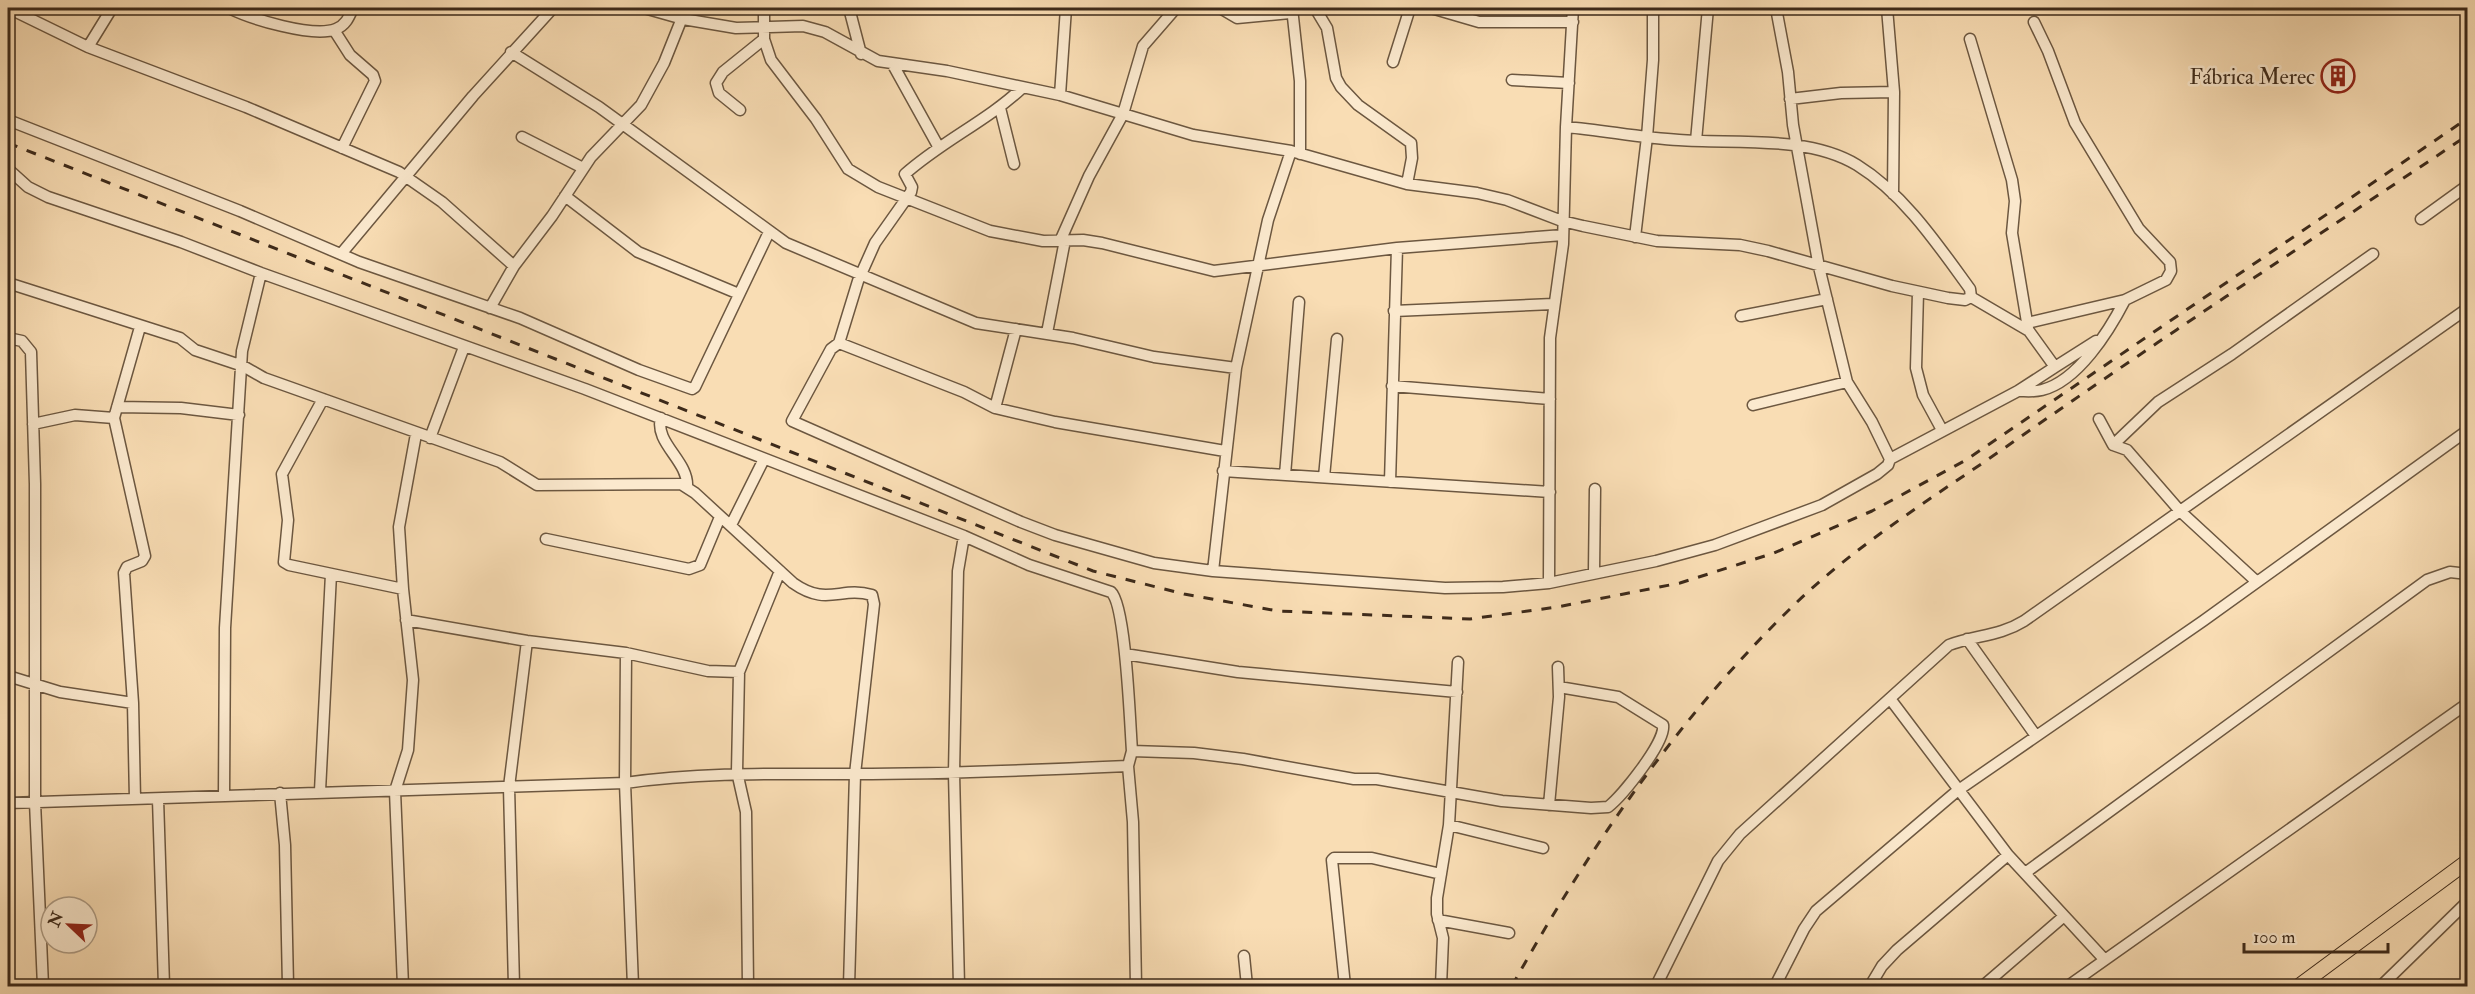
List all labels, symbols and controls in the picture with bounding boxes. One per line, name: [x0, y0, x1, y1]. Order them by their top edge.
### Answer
building icon: Fábrica Merec: [2320, 58, 2356, 94]
place label: Fábrica Merec: [2189, 63, 2315, 91]
north arrow: [39, 895, 99, 955]
text: N: [44, 908, 68, 931]
scale bar: [2244, 916, 2388, 954]
text: 100 m: [2253, 926, 2296, 949]

